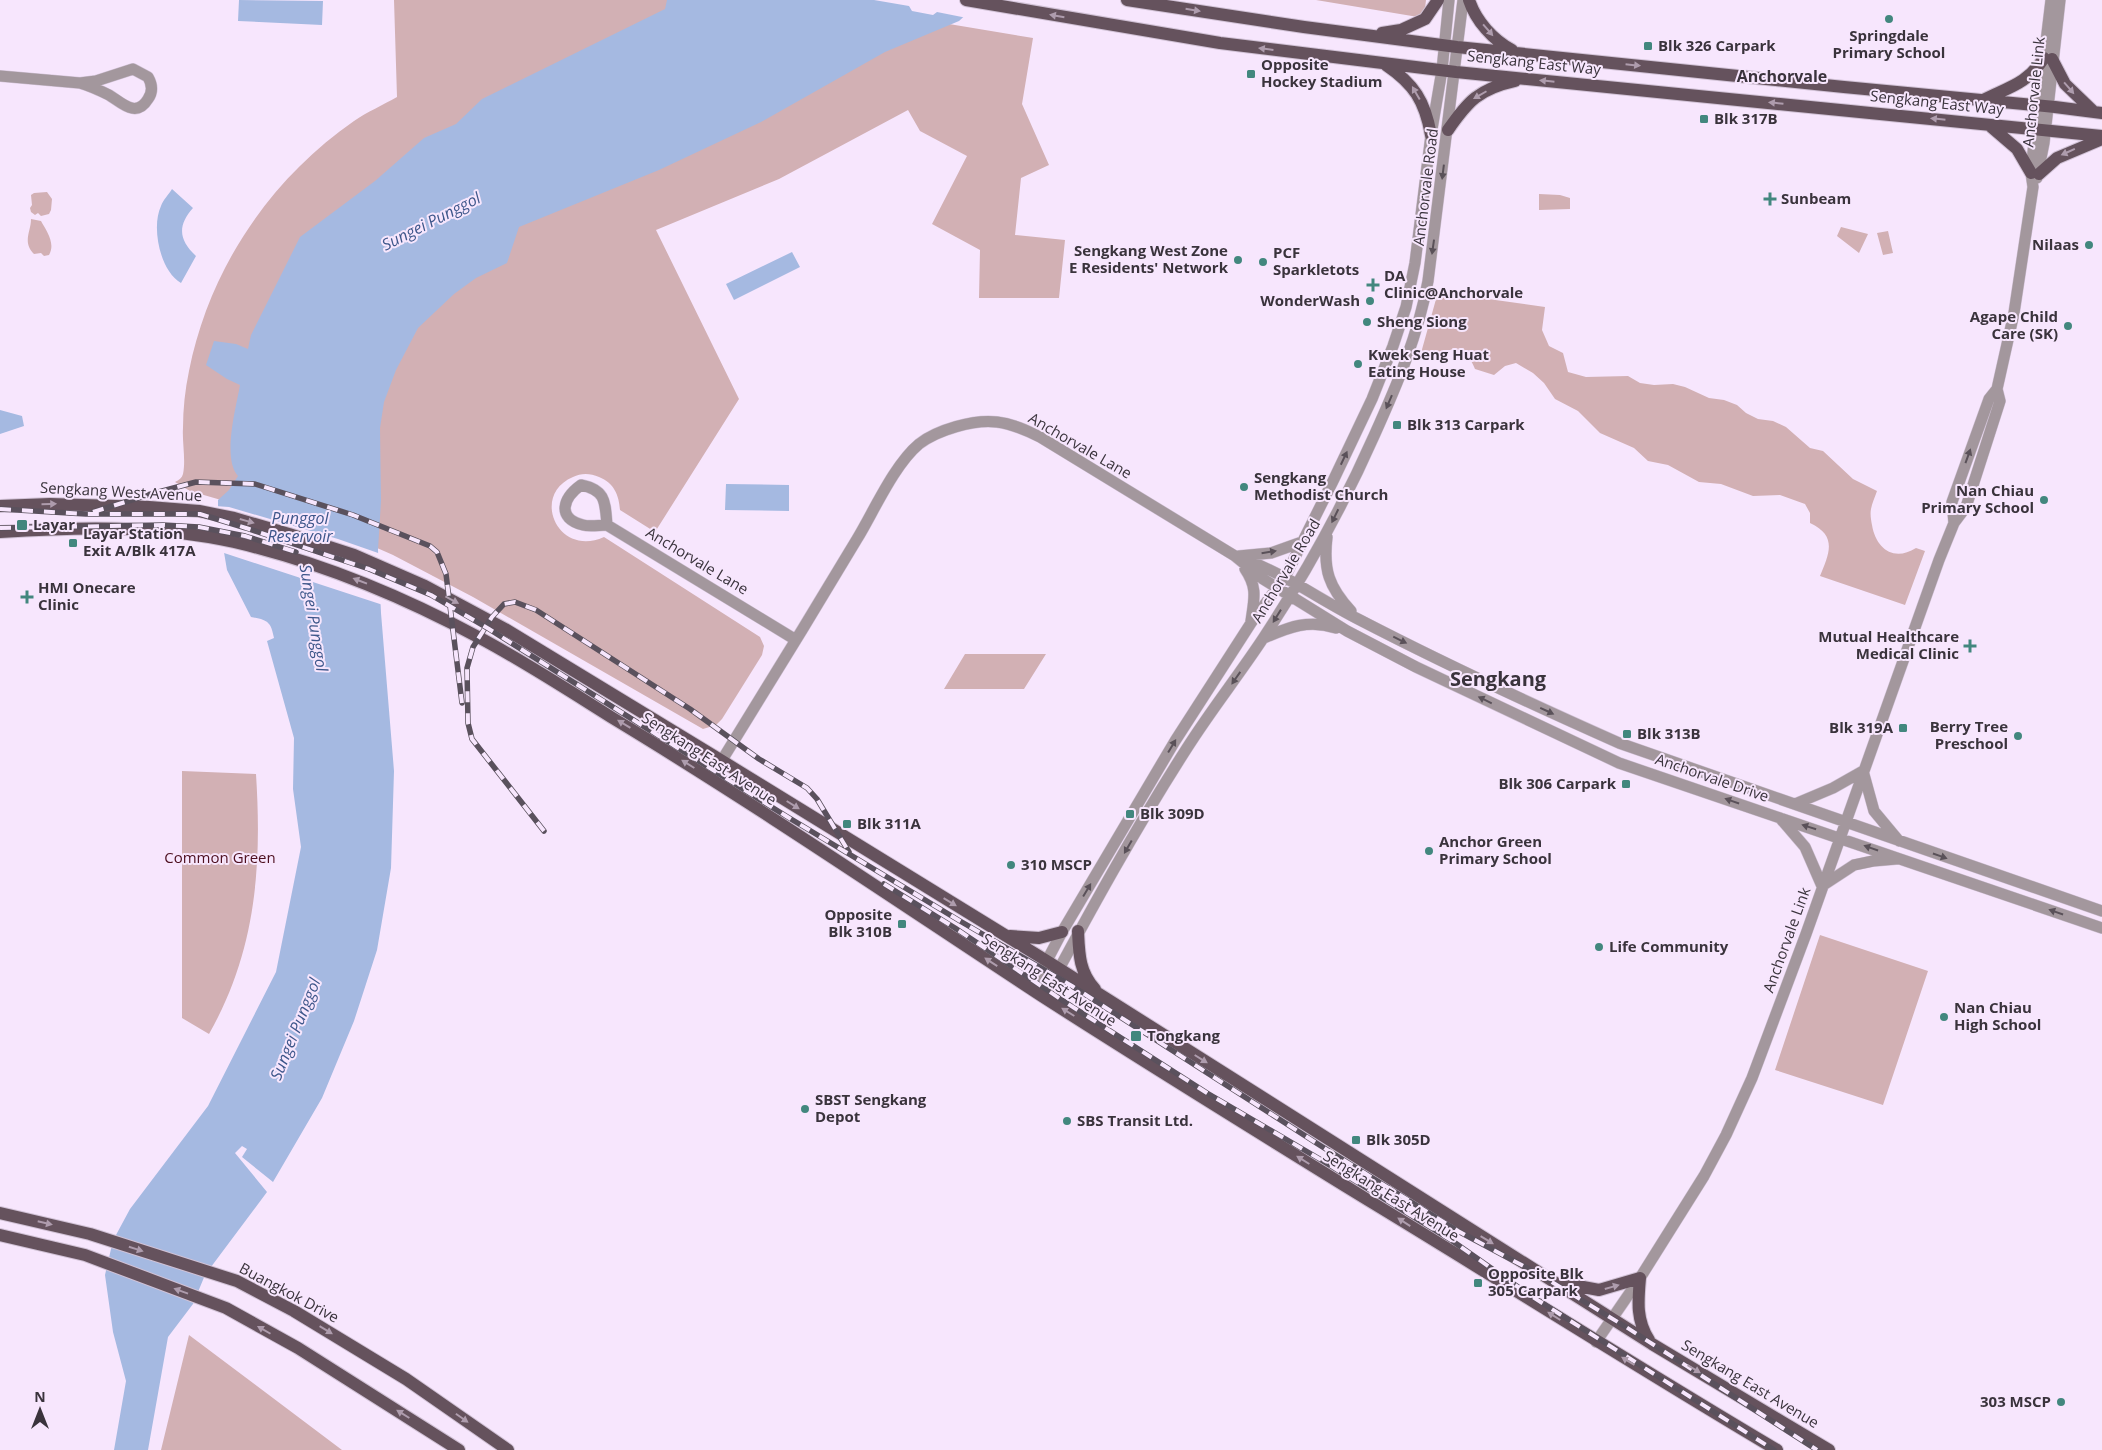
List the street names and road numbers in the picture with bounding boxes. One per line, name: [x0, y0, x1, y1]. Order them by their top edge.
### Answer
street label: Anchorvale Link: [2017, 36, 2049, 148]
street label: Sengkang East Way: [1466, 45, 1602, 79]
street label: Sengkang East Way: [1869, 85, 2005, 119]
street label: Anchorvale Road: [1408, 127, 1442, 247]
street label: Anchorvale Lane: [1025, 407, 1136, 483]
street label: Sengkang West Avenue: [39, 477, 203, 505]
street label: Anchorvale Road: [1246, 515, 1324, 626]
street label: Anchorvale Lane: [643, 522, 752, 599]
street label: Sengkang East Avenue: [638, 707, 781, 809]
street label: Anchorvale Drive: [1653, 748, 1772, 806]
street label: Anchorvale Link: [1758, 884, 1814, 995]
street label: Sengkang East Avenue: [978, 928, 1121, 1030]
street label: Sengkang East Avenue: [1320, 1145, 1463, 1245]
street label: Buangkok Drive: [236, 1257, 343, 1327]
street label: Sengkang East Avenue: [1678, 1334, 1823, 1432]

